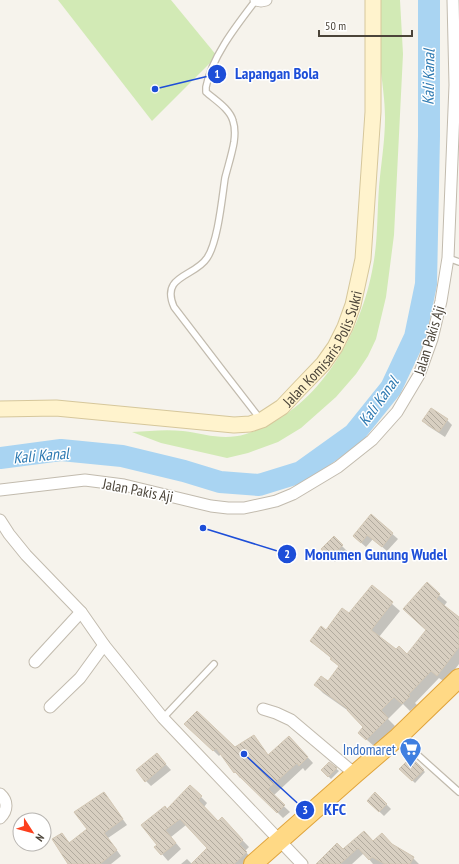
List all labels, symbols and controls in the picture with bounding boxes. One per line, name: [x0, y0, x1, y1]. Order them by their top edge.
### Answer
scale bar: [319, 12, 412, 38]
text: 50 m: [325, 18, 346, 33]
water label: Kali Kanal: [418, 48, 439, 105]
callout: Lapangan Bola: [207, 60, 327, 88]
text: Lapangan Bola: [235, 63, 319, 83]
text: 1: [214, 66, 220, 81]
street label: Jalan Komisaris Polis Sukri: [278, 289, 365, 411]
street label: Jalan Pakis Aji: [409, 303, 449, 378]
water label: Kali Kanal: [354, 372, 403, 429]
water label: Kali Kanal: [12, 443, 71, 467]
street label: Jalan Pakis Aji: [100, 474, 175, 506]
callout: Monumen Gunung Wudel: [277, 540, 455, 568]
text: Monumen Gunung Wudel: [305, 544, 447, 564]
text: 2: [284, 546, 290, 561]
supermarket icon: Indomaret: [398, 736, 424, 769]
place label: Indomaret: [343, 740, 396, 759]
callout: KFC: [295, 796, 354, 824]
text: KFC: [324, 799, 347, 819]
text: 3: [302, 802, 308, 817]
north arrow: [12, 812, 52, 852]
text: N: [33, 831, 48, 844]

